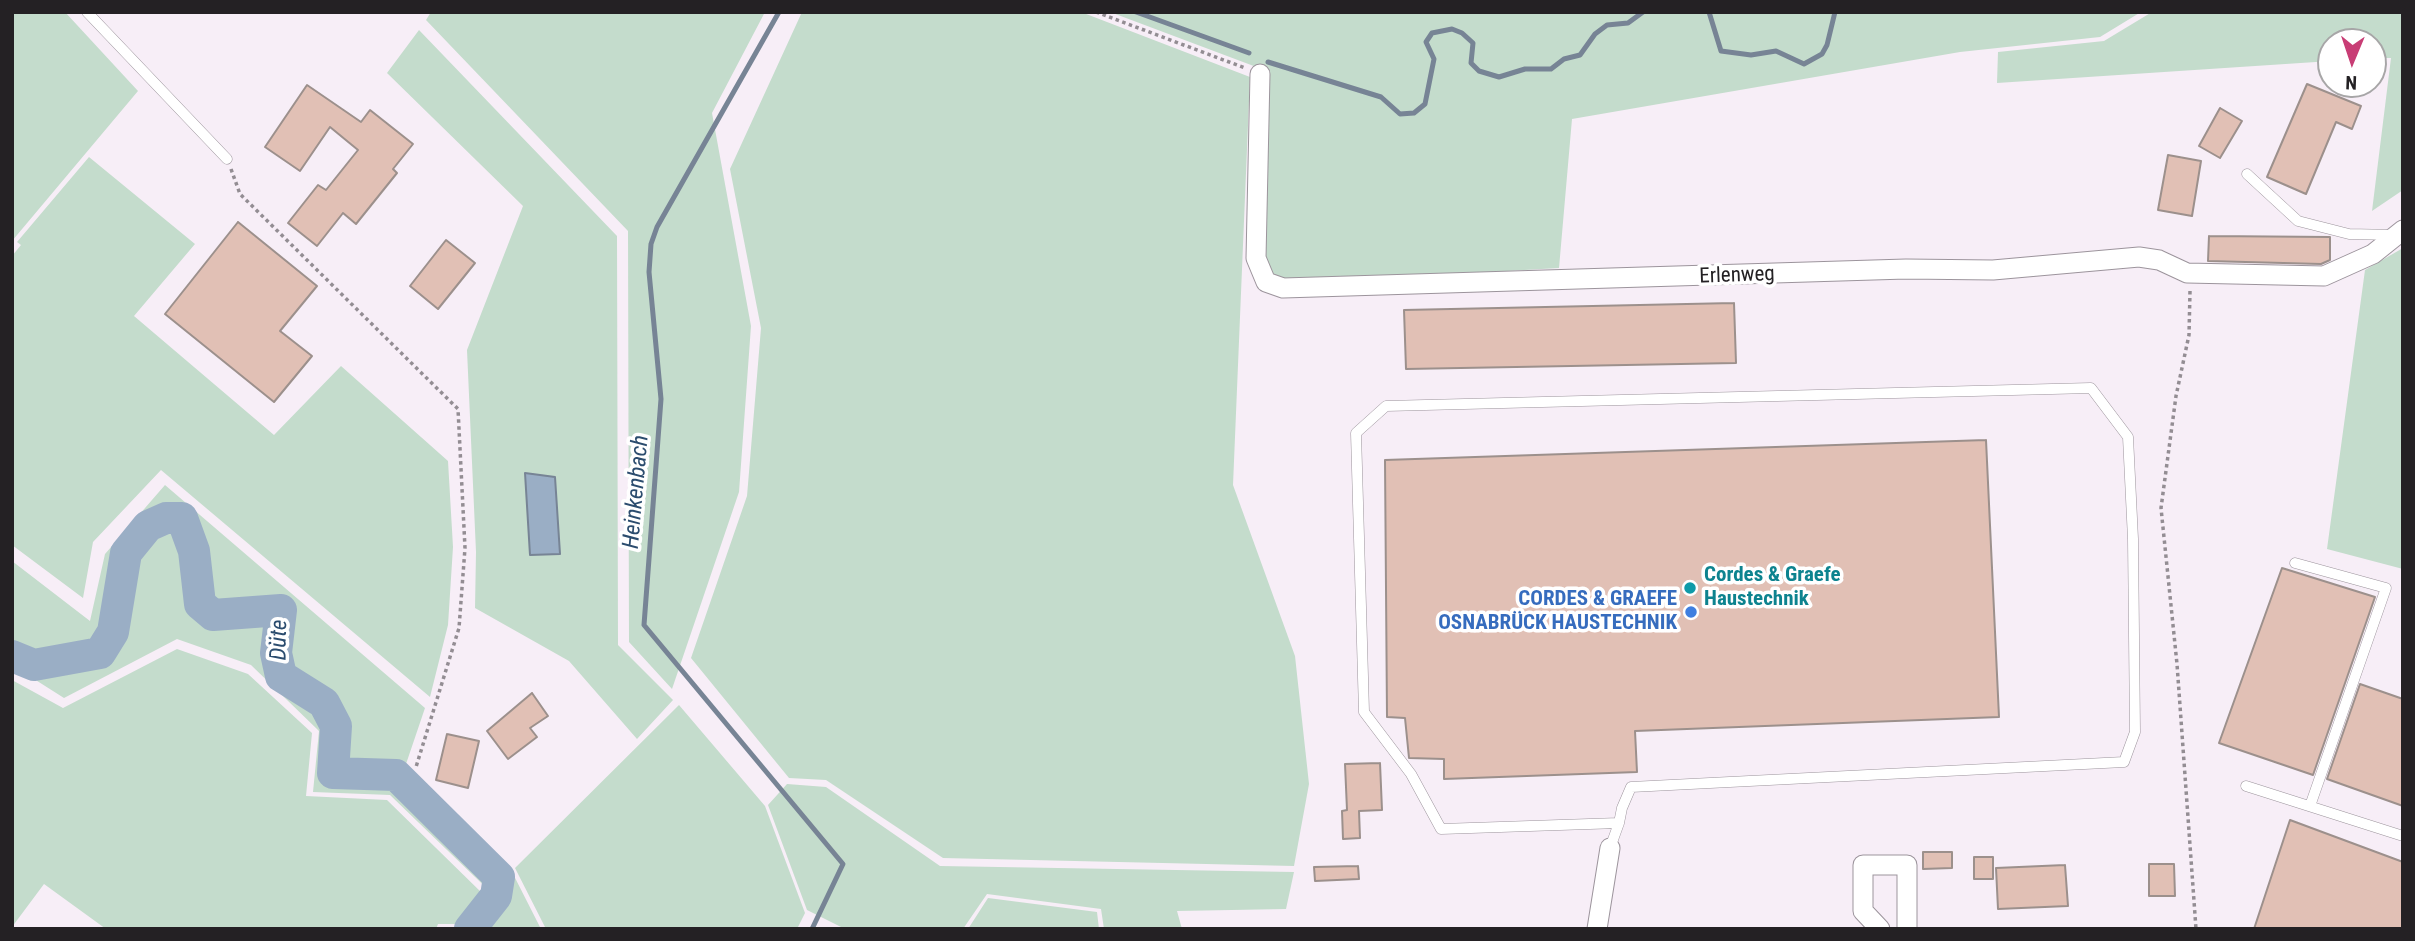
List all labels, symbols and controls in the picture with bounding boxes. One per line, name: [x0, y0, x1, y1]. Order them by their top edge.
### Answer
north arrow: [2317, 28, 2387, 98]
text: N: [2345, 71, 2358, 94]
street label: Erlenweg: [1699, 262, 1775, 290]
water label: Heinkenbach: [618, 434, 656, 550]
place label: Cordes & Graefe Haustechnik: [1704, 563, 1841, 613]
marker: Cordes & Graefe Haustechnik: [1682, 580, 1698, 596]
place label: CORDES & GRAEFE OSNABRÜCK HAUSTECHNIK: [1438, 587, 1677, 637]
marker: CORDES & GRAEFE OSNABRÜCK HAUSTECHNIK: [1683, 604, 1699, 620]
water label: Düte: [266, 619, 294, 661]

